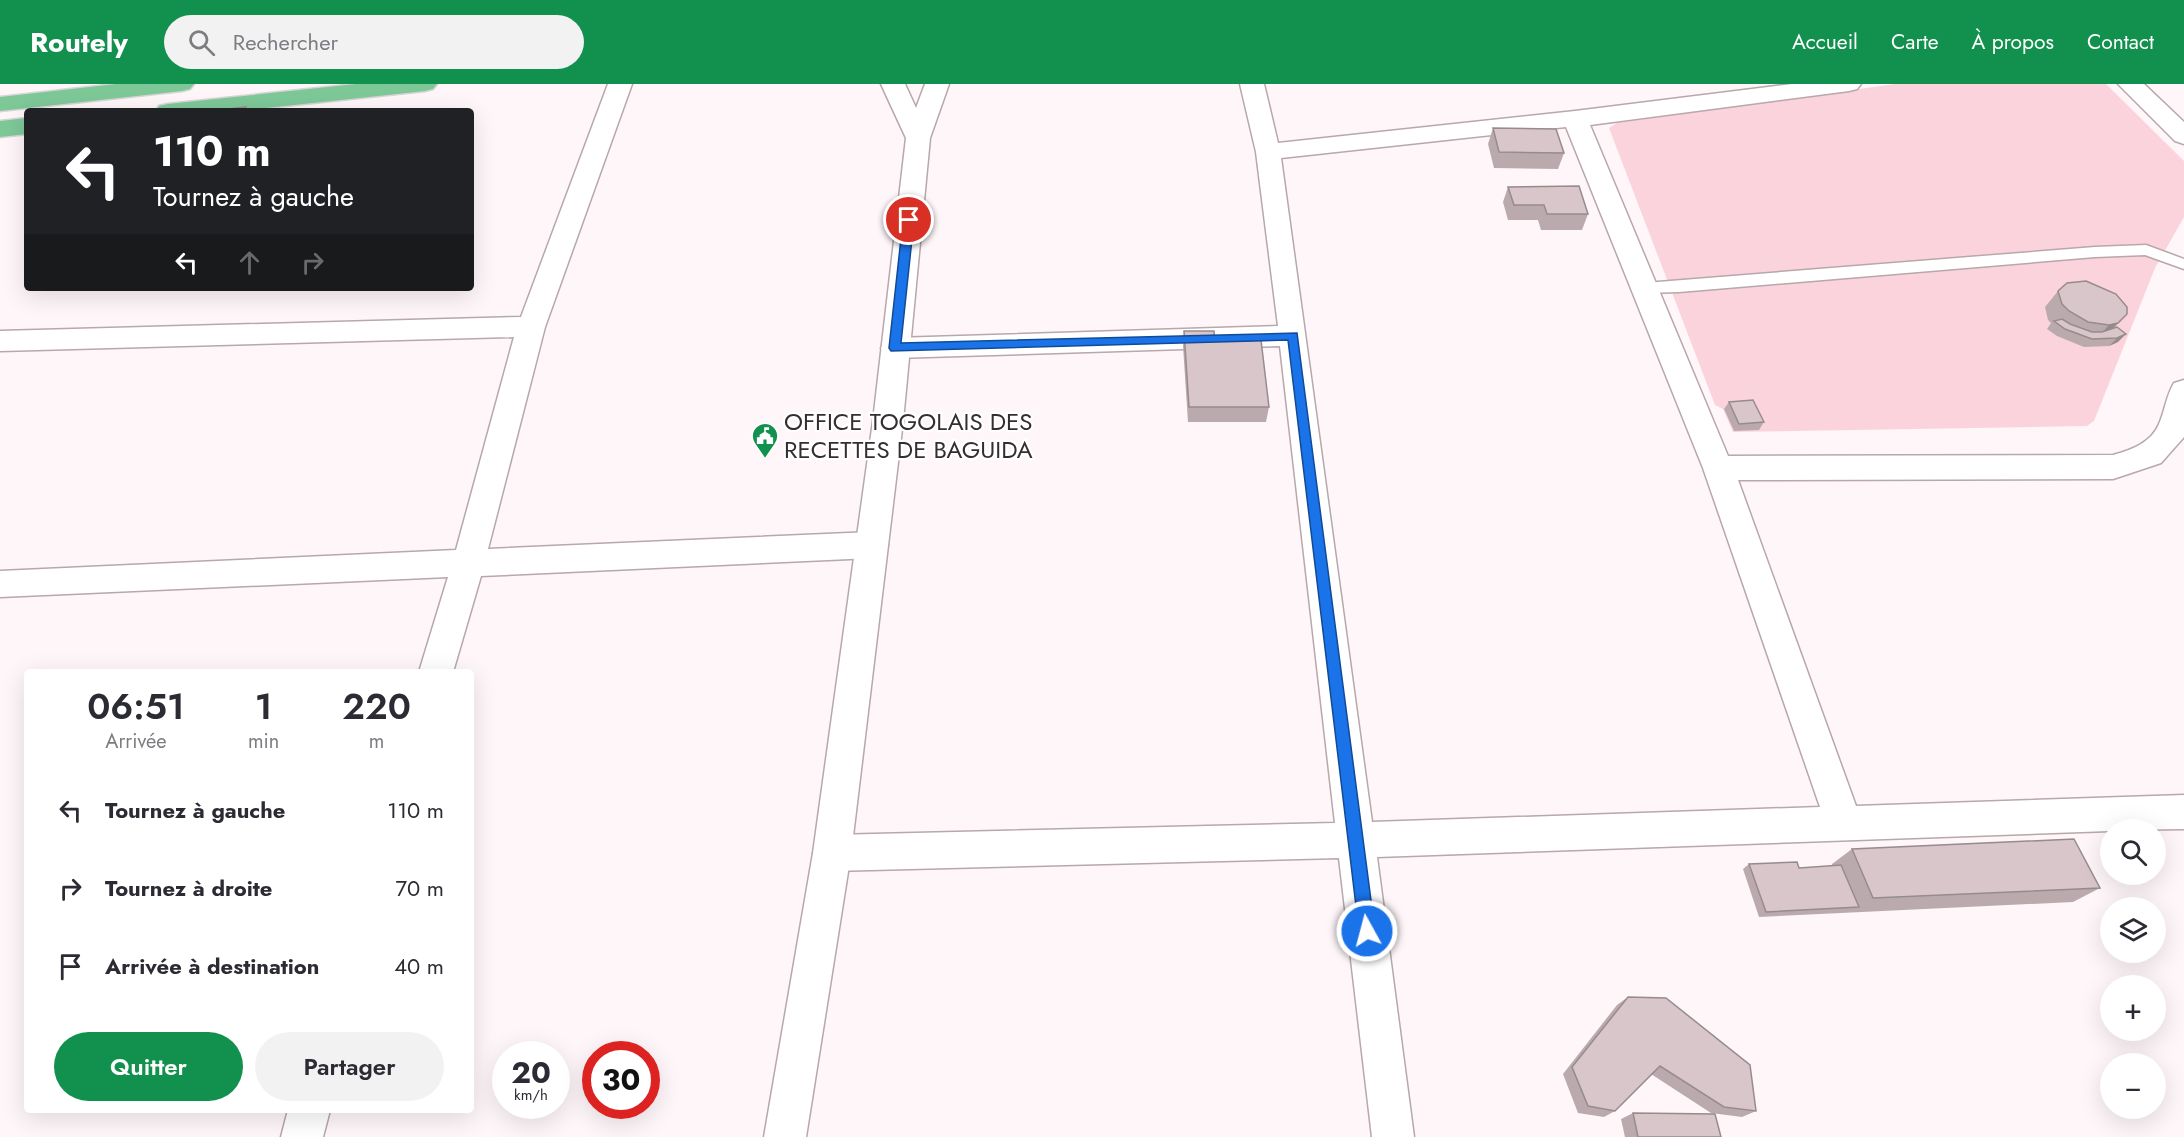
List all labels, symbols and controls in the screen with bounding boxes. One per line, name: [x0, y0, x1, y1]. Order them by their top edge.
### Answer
search box: [164, 15, 584, 69]
text: Routely: [30, 22, 128, 63]
icon: search: [185, 26, 218, 59]
text: Rechercher: [233, 26, 338, 58]
text: Accueil: [1792, 27, 1858, 57]
text: Carte: [1891, 27, 1939, 57]
text: À propos: [1972, 27, 2054, 57]
text: Contact: [2087, 27, 2154, 57]
text: 110 m: [153, 121, 271, 182]
icon: left: [54, 132, 132, 210]
text: Tournez à gauche: [153, 177, 354, 216]
pin: [883, 194, 934, 245]
icon: arrive: [892, 203, 925, 236]
icon: left: [170, 246, 203, 279]
icon: ahead: [233, 246, 266, 279]
icon: right: [296, 246, 329, 279]
place label: OFFICE TOGOLAIS DES RECETTES DE BAGUIDA: [784, 404, 1033, 467]
public building icon: OFFICE TOGOLAIS DES RECETTES DE BAGUIDA: [750, 421, 780, 459]
text: 06:51: [87, 680, 185, 732]
text: 1: [255, 680, 272, 732]
text: 220: [342, 680, 411, 732]
text: Arrivée: [105, 727, 167, 756]
text: min: [248, 727, 279, 756]
text: m: [369, 727, 384, 756]
icon: left: [54, 794, 87, 827]
text: Tournez à gauche: [105, 794, 285, 826]
text: 110 m: [387, 794, 444, 826]
map controls: [2100, 819, 2166, 1119]
button: search: [2100, 819, 2166, 885]
icon: right: [54, 872, 87, 905]
text: Tournez à droite: [105, 872, 272, 904]
text: 70 m: [395, 872, 444, 904]
button: layers: [2100, 897, 2166, 963]
position arrow: [1335, 899, 1399, 963]
icon: arrive: [54, 950, 87, 983]
text: Arrivée à destination: [105, 950, 319, 982]
text: 40 m: [394, 950, 444, 982]
button: +: [2100, 975, 2166, 1041]
button: Quitter: [54, 1032, 243, 1101]
button: Partager: [255, 1032, 444, 1101]
speed limit sign: 30: [582, 1041, 660, 1119]
text: 20: [511, 1051, 551, 1094]
button: −: [2100, 1053, 2166, 1119]
text: km/h: [514, 1084, 548, 1106]

